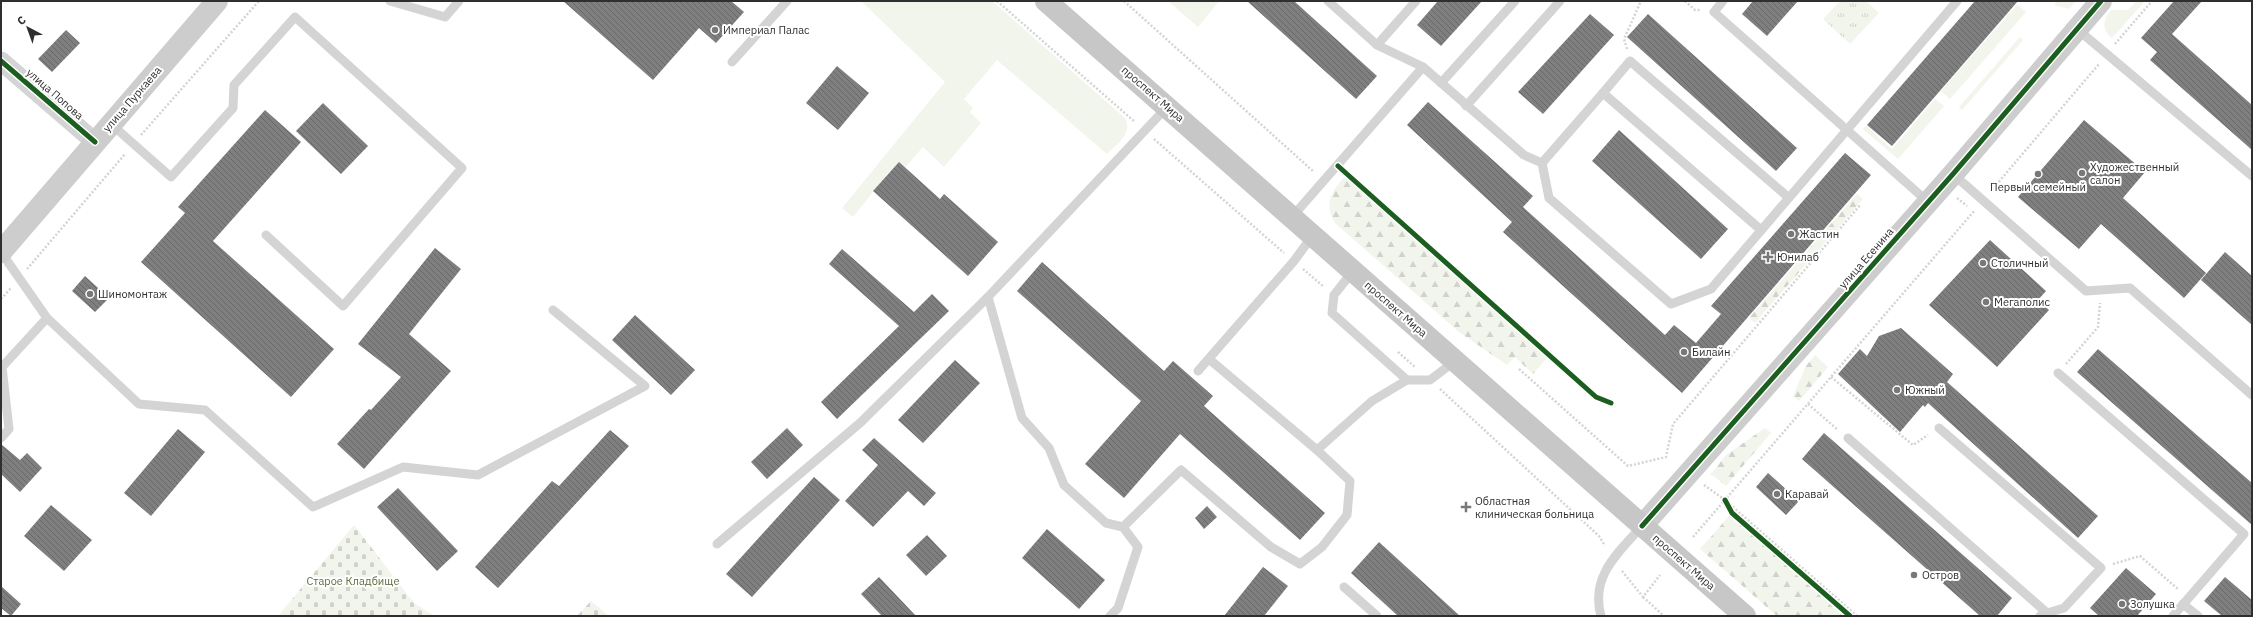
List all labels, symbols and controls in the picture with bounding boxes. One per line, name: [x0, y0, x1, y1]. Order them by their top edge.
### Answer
north arrow: [8, 8, 48, 48]
text: С: [14, 13, 29, 28]
place label: Империал Палас: [723, 23, 810, 37]
marker: Империал Палас: [710, 25, 720, 35]
street label: улица Пуркаева: [100, 63, 164, 135]
street label: проспект Мира: [1119, 63, 1187, 125]
street label: улица Попова: [24, 65, 87, 123]
place label: Художественный салон: [2090, 160, 2179, 187]
marker: Художественный салон: [2077, 168, 2087, 178]
marker: Первый семейный: [2033, 169, 2043, 179]
place label: Первый семейный: [1990, 180, 2086, 194]
street label: улица Есенина: [1836, 225, 1896, 291]
place label: Жастин: [1799, 227, 1839, 241]
marker: Жастин: [1786, 229, 1796, 239]
place label: Юнилаб: [1777, 250, 1819, 264]
marker: Юнилаб: [1762, 251, 1774, 263]
place label: Столичный: [1991, 256, 2049, 270]
marker: Столичный: [1978, 258, 1988, 268]
street label: проспект Мира: [1362, 278, 1430, 340]
place label: Шиномонтаж: [98, 287, 168, 301]
marker: Шиномонтаж: [85, 289, 95, 299]
place label: Мегаполис: [1994, 295, 2051, 309]
marker: Мегаполис: [1981, 297, 1991, 307]
place label: Билайн: [1692, 345, 1731, 359]
marker: Билайн: [1679, 347, 1689, 357]
place label: Южный: [1905, 383, 1945, 397]
marker: Южный: [1892, 385, 1902, 395]
place label: Каравай: [1785, 487, 1829, 501]
marker: Каравай: [1772, 489, 1782, 499]
place label: Областная клиническая больница: [1475, 494, 1594, 521]
marker: Областная клиническая больница: [1460, 501, 1472, 513]
street label: проспект Мира: [1650, 531, 1718, 593]
place label: Остров: [1922, 568, 1959, 582]
marker: Остров: [1909, 570, 1919, 580]
park label: Старое Кладбище: [307, 574, 399, 588]
place label: Золушка: [2130, 597, 2175, 611]
marker: Золушка: [2117, 599, 2127, 609]

